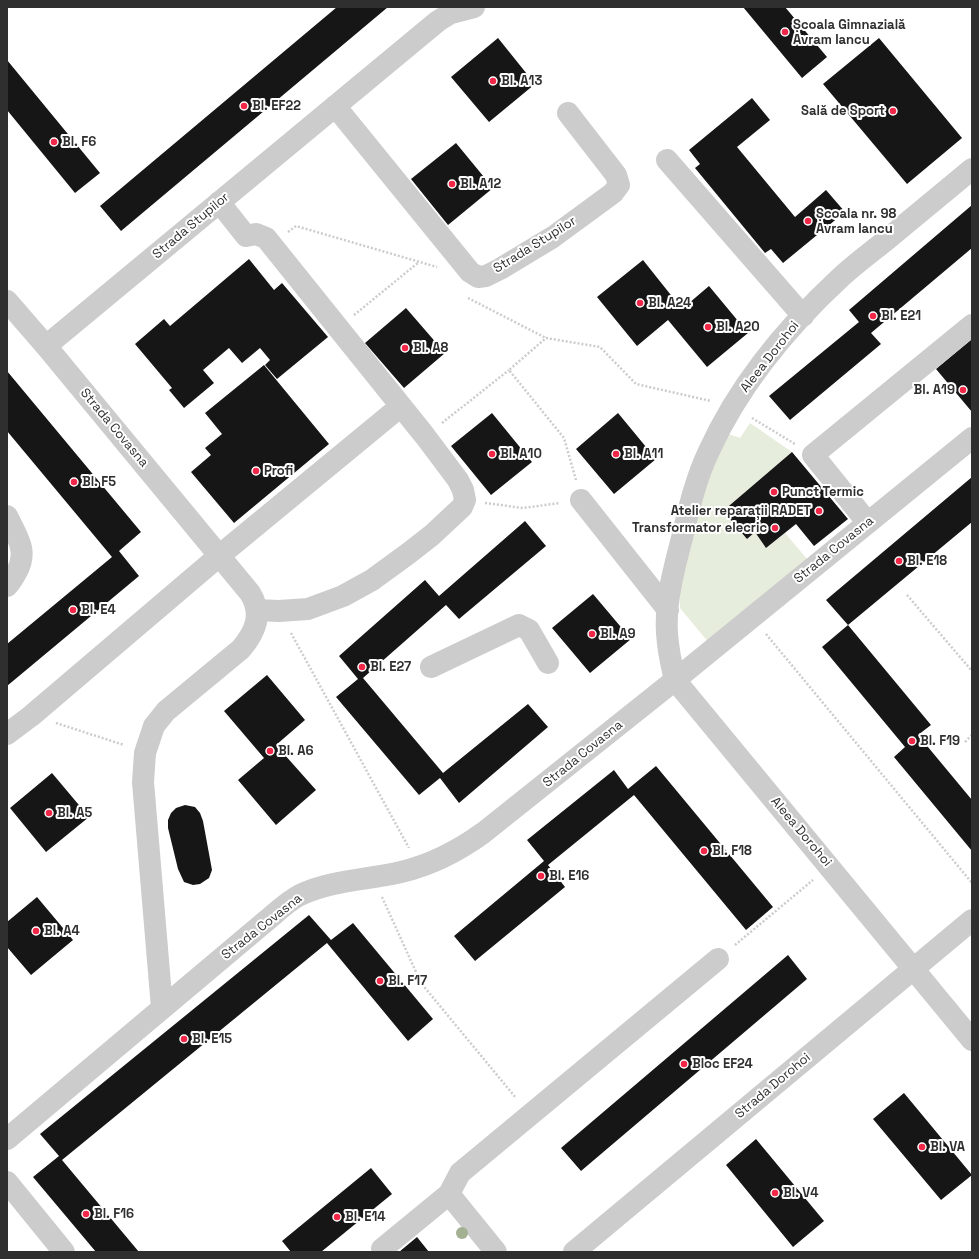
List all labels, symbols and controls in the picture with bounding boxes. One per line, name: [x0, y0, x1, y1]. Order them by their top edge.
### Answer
place label: Școala Gimnazială Avram Iancu: [793, 17, 906, 48]
marker: Școala Gimnazială Avram Iancu: [780, 27, 790, 37]
place label: Bl. A13: [501, 73, 542, 89]
marker: Bl. A13: [488, 76, 498, 86]
place label: Bl. EF22: [252, 98, 301, 114]
marker: Bl. EF22: [239, 101, 249, 111]
place label: Sală de Sport: [801, 103, 885, 119]
marker: Sală de Sport: [888, 106, 898, 116]
place label: Bl. F6: [62, 134, 96, 150]
marker: Bl. F6: [49, 137, 59, 147]
place label: Bl. A12: [460, 176, 501, 192]
marker: Bl. A12: [447, 179, 457, 189]
street label: Strada Stupilor: [150, 190, 232, 262]
place label: Școala nr. 98 Avram Iancu: [816, 206, 896, 237]
street label: Strada Stupilor: [491, 213, 579, 277]
marker: Școala nr. 98 Avram Iancu: [803, 216, 813, 226]
place label: Bl. A24: [648, 295, 691, 311]
marker: Bl. A24: [635, 298, 645, 308]
place label: Bl. E21: [881, 308, 921, 324]
marker: Bl. E21: [868, 311, 878, 321]
street label: Aleea Dorohoi: [737, 318, 803, 396]
place label: Bl. A20: [716, 319, 760, 335]
marker: Bl. A20: [703, 322, 713, 332]
place label: Bl. A8: [413, 340, 448, 356]
marker: Bl. A8: [400, 343, 410, 353]
place label: Bl. A19: [914, 382, 955, 398]
marker: Bl. A19: [958, 385, 968, 395]
street label: Strada Covasna: [77, 386, 151, 470]
place label: Bl. A10: [500, 446, 542, 462]
place label: Bl. A11: [624, 446, 663, 462]
marker: Bl. A10: [487, 449, 497, 459]
marker: Bl. A11: [611, 449, 621, 459]
place label: Profi: [264, 463, 293, 479]
marker: Profi: [251, 466, 261, 476]
place label: Bl. F5: [82, 474, 116, 490]
marker: Bl. F5: [69, 477, 79, 487]
place label: Punct Termic: [782, 484, 864, 500]
marker: Punct Termic: [769, 487, 779, 497]
place label: Atelier reparații RADET: [671, 503, 811, 519]
marker: Atelier reparații RADET: [814, 506, 824, 516]
street label: Strada Covasna: [791, 513, 877, 587]
place label: Transformator elecric: [632, 520, 767, 536]
marker: Transformator elecric: [770, 523, 780, 533]
place label: Bl. E18: [907, 553, 947, 569]
marker: Bl. E18: [894, 556, 904, 566]
place label: Bl. E4: [81, 602, 116, 618]
marker: Bl. E4: [68, 605, 78, 615]
place label: Bl. A9: [600, 626, 636, 642]
marker: Bl. A9: [587, 629, 597, 639]
place label: Bl. E27: [370, 659, 411, 675]
marker: Bl. E27: [357, 662, 367, 672]
street label: Strada Covasna: [540, 717, 626, 791]
place label: Bl. F19: [920, 733, 960, 749]
marker: Bl. F19: [907, 736, 917, 746]
place label: Bl. A6: [278, 743, 314, 759]
marker: Bl. A6: [265, 746, 275, 756]
street label: Aleea Dorohoi: [767, 794, 835, 870]
place label: Bl. A5: [57, 805, 92, 821]
marker: Bl. A5: [44, 808, 54, 818]
place label: Bl. F18: [712, 843, 752, 859]
marker: Bl. F18: [699, 846, 709, 856]
place label: Bl. E16: [549, 868, 589, 884]
marker: Bl. E16: [536, 871, 546, 881]
street label: Strada Covasna: [219, 891, 305, 963]
place label: Bl. A4: [44, 923, 80, 939]
marker: Bl. A4: [31, 926, 41, 936]
place label: Bl. F17: [388, 973, 427, 989]
marker: Bl. F17: [375, 976, 385, 986]
place label: Bl. E15: [192, 1031, 232, 1047]
marker: Bl. E15: [179, 1034, 189, 1044]
street label: Strada Dorohoi: [732, 1050, 814, 1122]
place label: Bloc EF24: [692, 1056, 753, 1072]
marker: Bloc EF24: [679, 1059, 689, 1069]
place label: Bl. VA: [930, 1139, 965, 1155]
marker: Bl. VA: [917, 1142, 927, 1152]
place label: Bl. V4: [783, 1185, 819, 1201]
marker: Bl. V4: [770, 1188, 780, 1198]
place label: Bl. F16: [94, 1206, 134, 1222]
marker: Bl. F16: [81, 1209, 91, 1219]
place label: Bl. E14: [345, 1209, 386, 1225]
marker: Bl. E14: [332, 1212, 342, 1222]

